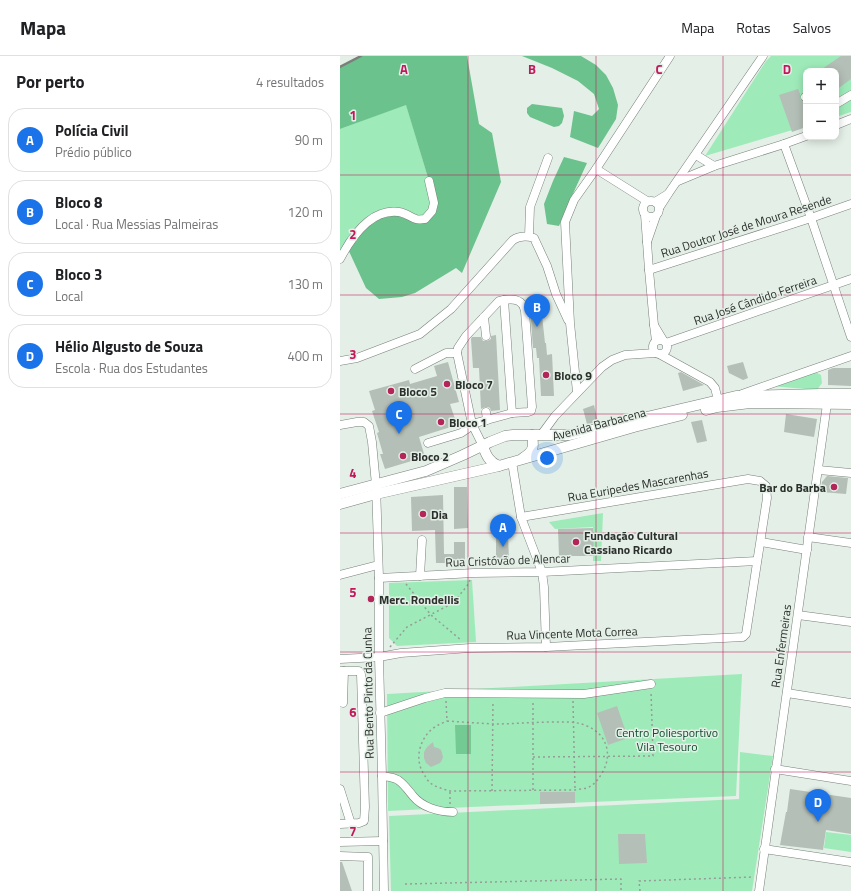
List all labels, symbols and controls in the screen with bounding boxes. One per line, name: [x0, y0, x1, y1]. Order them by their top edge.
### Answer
text: Mapa: [20, 13, 66, 42]
text: Mapa: [681, 17, 714, 38]
text: Rotas: [736, 17, 771, 38]
text: Salvos: [793, 17, 831, 38]
text: A: [400, 59, 408, 79]
text: B: [528, 59, 536, 79]
text: C: [655, 59, 663, 79]
text: D: [783, 59, 791, 79]
map controls: [803, 68, 839, 140]
button: +: [803, 68, 839, 104]
text: Por perto: [16, 69, 85, 95]
text: 4 resultados: [256, 72, 324, 92]
button: −: [803, 104, 839, 140]
text: 1: [349, 105, 357, 125]
text: Polícia Civil: [55, 119, 129, 142]
text: A: [26, 130, 34, 150]
text: 90 m: [295, 130, 323, 150]
text: Prédio público: [55, 142, 132, 162]
street label: Rua Doutor José de Moura Resende: [658, 189, 834, 263]
text: Bloco 8: [55, 191, 102, 214]
text: B: [26, 202, 34, 222]
text: 120 m: [287, 202, 323, 222]
text: Local · Rua Messias Palmeiras: [55, 214, 218, 234]
text: 2: [349, 224, 357, 244]
text: Bloco 3: [55, 263, 102, 286]
street label: Rua José Cândido Ferreira: [691, 270, 819, 330]
text: C: [26, 274, 34, 294]
text: 130 m: [287, 274, 323, 294]
text: Local: [55, 286, 83, 306]
pin: B: [524, 294, 550, 327]
text: Hélio Algusto de Souza: [55, 335, 203, 358]
text: 3: [349, 344, 357, 364]
text: D: [26, 346, 34, 366]
text: 400 m: [287, 346, 323, 366]
text: Escola · Rua dos Estudantes: [55, 358, 208, 378]
place label: Bloco 9: [554, 366, 592, 385]
marker: Bloco 9: [541, 370, 551, 380]
place label: Bloco 7: [455, 375, 493, 394]
marker: Bloco 7: [442, 379, 452, 389]
place label: Bloco 5: [399, 382, 437, 401]
marker: Bloco 5: [386, 386, 396, 396]
pin: C: [386, 401, 412, 434]
street label: Avenida Barbacena: [550, 402, 648, 446]
place label: Bloco 1: [449, 413, 487, 432]
marker: Bloco 1: [436, 417, 446, 427]
place label: Bloco 2: [411, 447, 449, 466]
your location: [537, 448, 557, 468]
marker: Bloco 2: [398, 451, 408, 461]
text: 4: [349, 463, 357, 483]
street label: Rua Euripedes Mascarenhas: [566, 463, 710, 507]
place label: Bar do Barba: [759, 478, 826, 497]
marker: Bar do Barba: [829, 482, 839, 492]
place label: Dia: [431, 505, 448, 524]
marker: Dia: [418, 509, 428, 519]
pin: A: [490, 514, 516, 547]
place label: Fundação Cultural Cassiano Ricardo: [584, 526, 678, 559]
marker: Fundação Cultural Cassiano Ricardo: [571, 537, 581, 547]
street label: Rua Cristóvão de Alencar: [445, 548, 571, 572]
text: 5: [349, 582, 357, 602]
place label: Merc. Rondellis: [379, 590, 460, 609]
marker: Merc. Rondellis: [366, 594, 376, 604]
street label: Rua Enfermeiras: [766, 603, 796, 689]
street label: Rua Vincente Mota Correa: [506, 621, 638, 645]
street label: Rua Bento Pinto da Cunha: [357, 627, 379, 759]
text: 6: [349, 702, 357, 722]
park label: Centro Poliesportivo Vila Tesouro: [616, 723, 718, 756]
pin: D: [805, 789, 831, 822]
text: 7: [349, 821, 357, 841]

